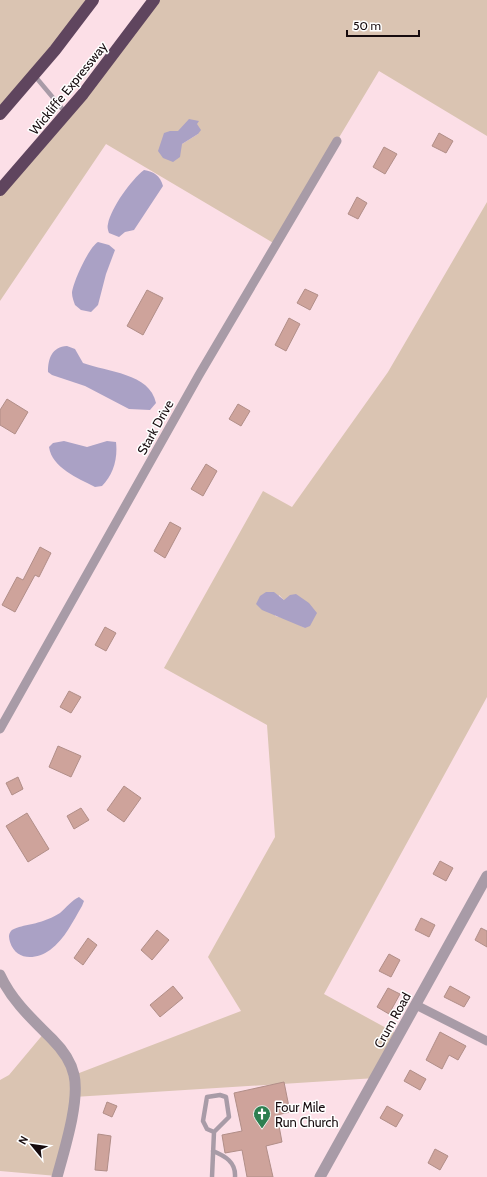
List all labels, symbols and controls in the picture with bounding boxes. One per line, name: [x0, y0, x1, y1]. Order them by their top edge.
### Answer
scale bar: [347, 12, 419, 38]
text: 50 m: [353, 18, 381, 33]
street label: Wickliffe Expressway: [26, 38, 111, 138]
street label: Stark Drive: [133, 397, 177, 457]
street label: Crum Road: [370, 989, 414, 1051]
place label: Four Mile Run Church: [275, 1099, 338, 1130]
church icon: Four Mile Run Church: [252, 1104, 272, 1129]
north arrow: [12, 1125, 52, 1165]
text: N: [15, 1133, 31, 1147]

